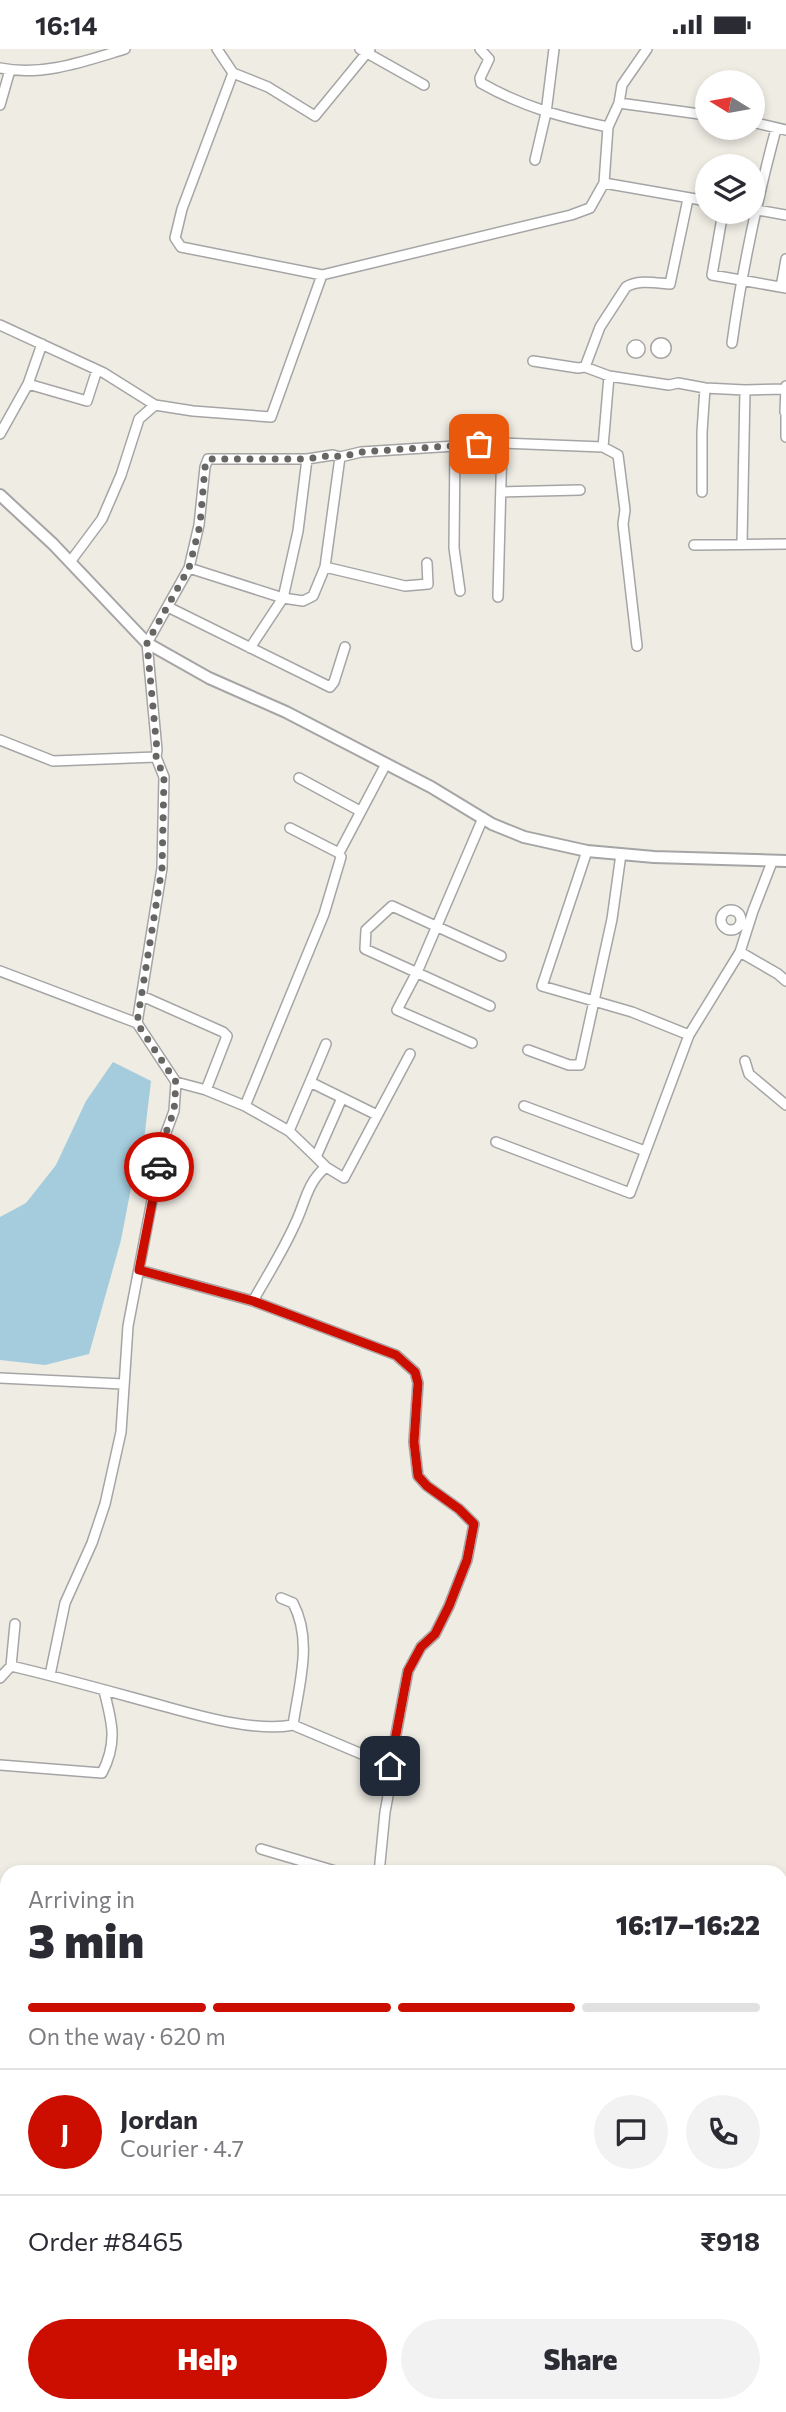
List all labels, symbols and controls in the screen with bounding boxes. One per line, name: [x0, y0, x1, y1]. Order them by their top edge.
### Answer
text: 16:14: [35, 9, 97, 40]
north arrow: [695, 70, 765, 140]
map controls: [695, 70, 765, 224]
button: layers: [695, 154, 765, 224]
pin: [449, 414, 509, 474]
icon: bag: [460, 425, 498, 463]
courier: [124, 1132, 194, 1202]
icon: car: [140, 1148, 178, 1186]
pin: [360, 1736, 420, 1796]
icon: home: [371, 1747, 409, 1785]
text: Arriving in: [28, 1885, 135, 1913]
text: 16:17–16:22: [616, 1909, 760, 1940]
text: 3 min: [28, 1911, 144, 1967]
text: On the way · 620 m: [28, 2022, 226, 2050]
button: chat: [594, 2095, 668, 2169]
button: phone: [686, 2095, 760, 2169]
text: Jordan: [120, 2103, 198, 2134]
text: J: [61, 2117, 69, 2148]
text: Courier · 4.7: [120, 2134, 244, 2162]
text: Order #8465: [28, 2225, 183, 2256]
text: ₹918: [700, 2225, 760, 2256]
button: Help: [28, 2319, 387, 2399]
button: Share: [401, 2319, 760, 2399]

